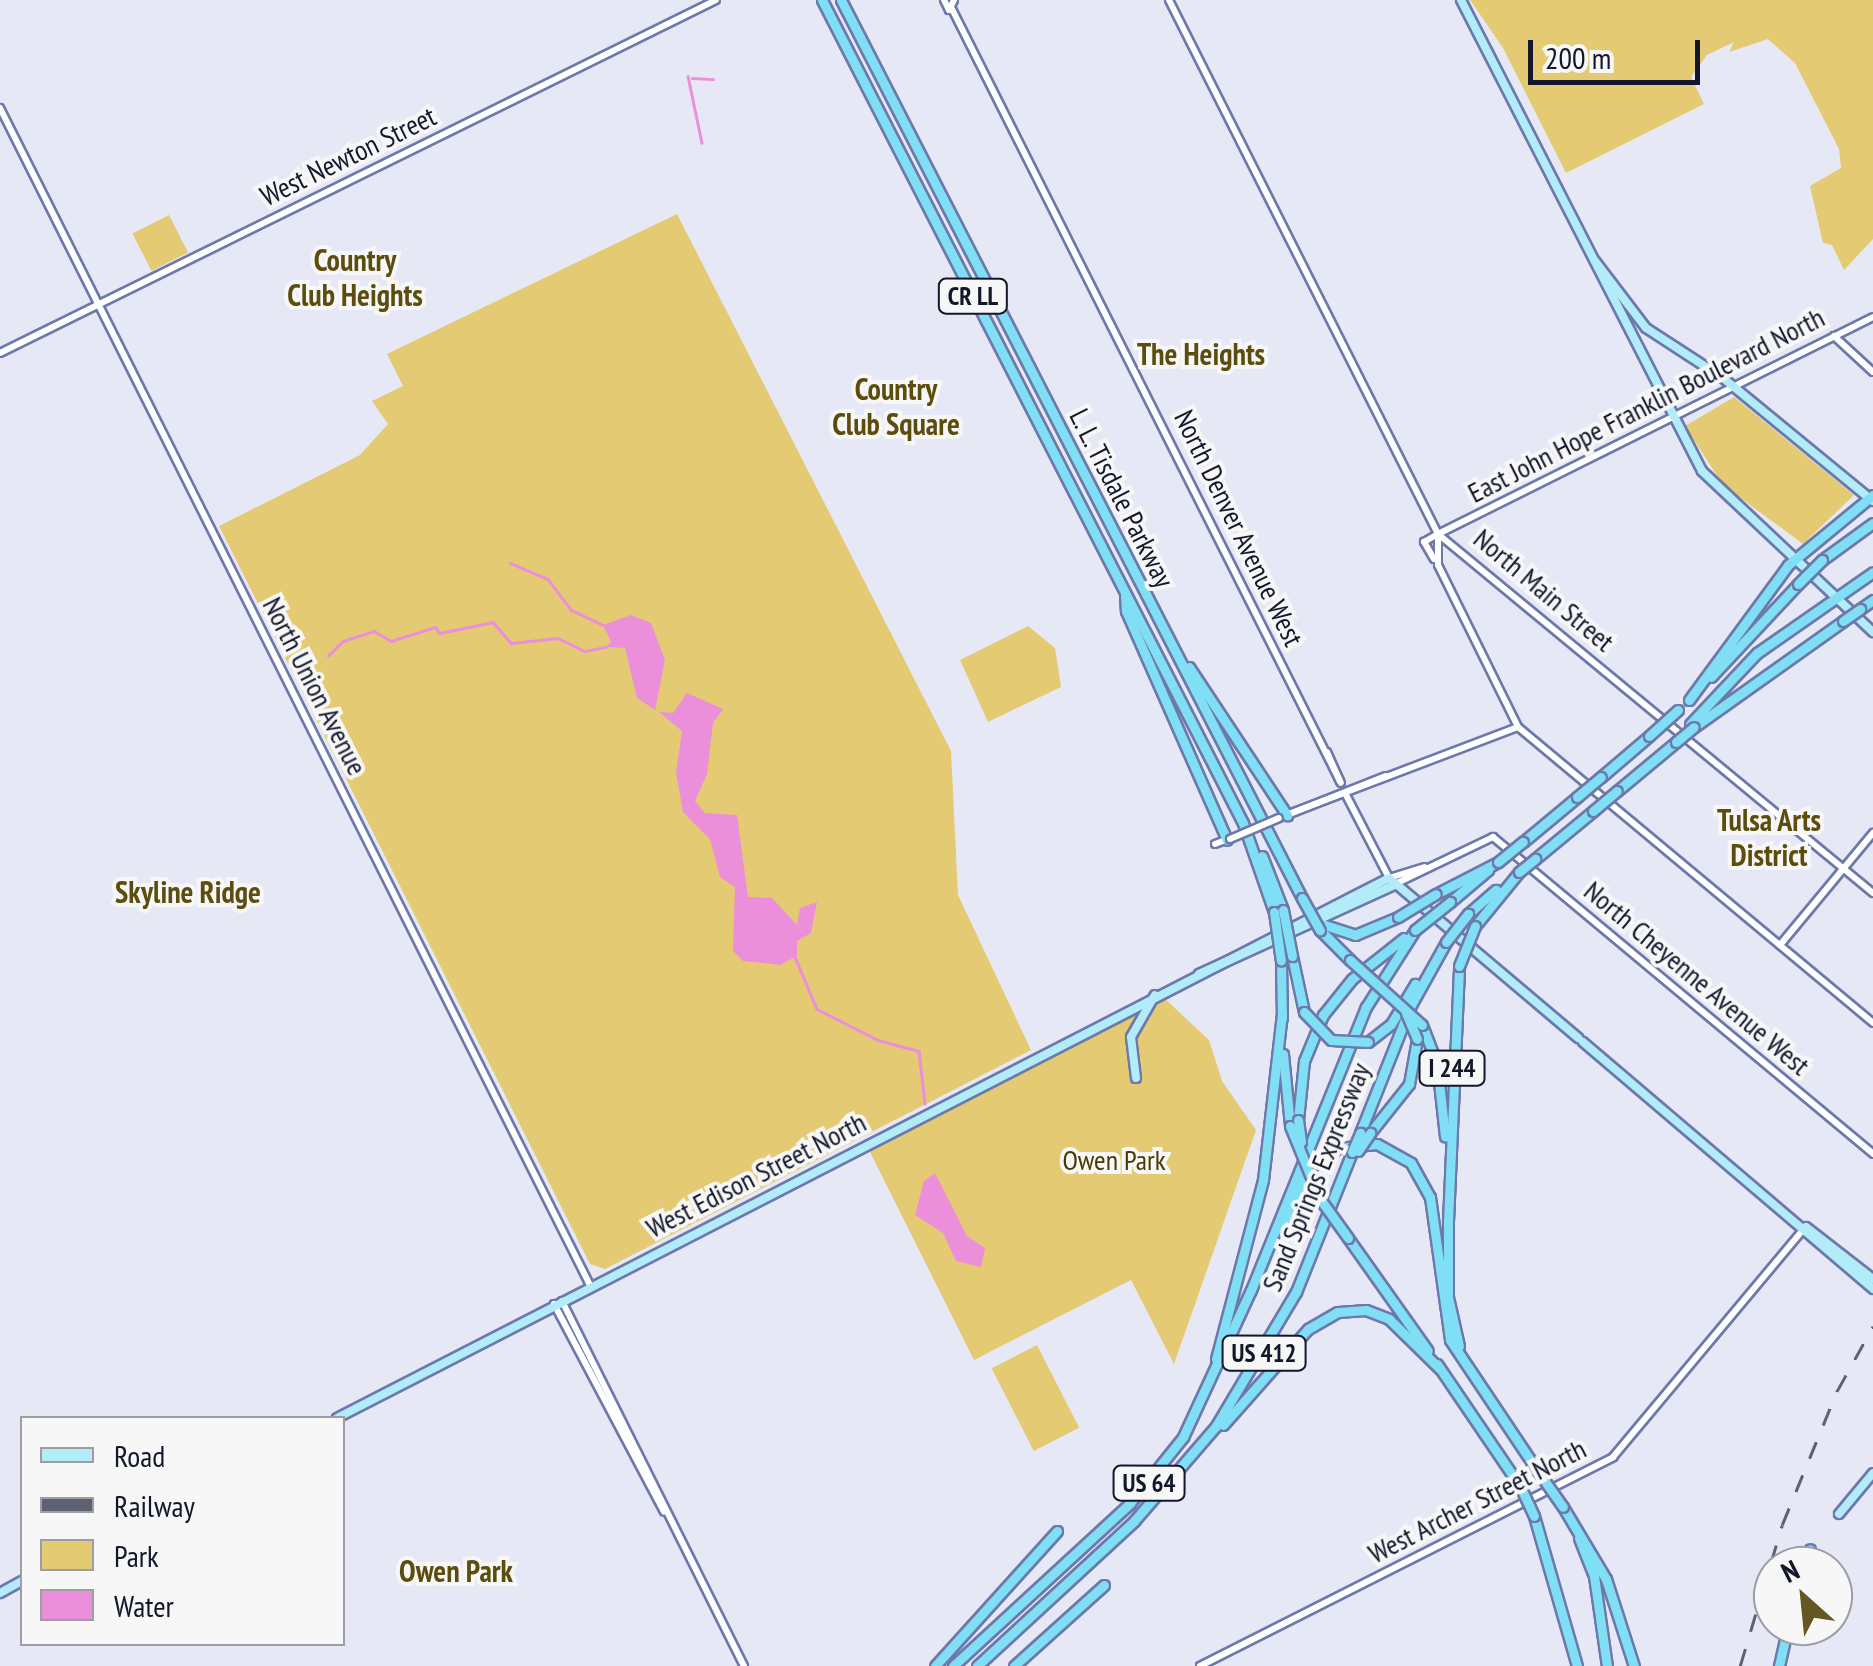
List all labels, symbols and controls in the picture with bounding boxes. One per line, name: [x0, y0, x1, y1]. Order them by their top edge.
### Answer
scale bar: [1533, 20, 1706, 82]
text: 200 m: [1545, 38, 1611, 77]
street label: West Newton Street: [255, 99, 441, 213]
district label: Country Club Heights: [287, 242, 423, 312]
road number: CR LL: [936, 276, 1010, 316]
street label: East John Hope Franklin Boulevard North: [1462, 300, 1830, 510]
district label: The Heights: [1137, 336, 1265, 372]
district label: Country Club Square: [832, 371, 960, 442]
street label: L. L. Tisdale Parkway: [1062, 401, 1182, 595]
street label: North Denver Avenue West: [1167, 404, 1311, 652]
street label: North Main Street: [1467, 522, 1621, 658]
street label: North Union Avenue: [256, 591, 374, 781]
district label: Tulsa Arts District: [1716, 802, 1822, 872]
street label: North Cheyenne Avenue West: [1577, 873, 1817, 1083]
district label: Skyline Ridge: [115, 874, 261, 910]
road number: I 244: [1417, 1048, 1487, 1088]
street label: Sand Springs Expressway: [1255, 1058, 1377, 1296]
street label: West Edison Street North: [641, 1105, 871, 1245]
park label: Owen Park: [1062, 1143, 1166, 1177]
road number: US 412: [1222, 1333, 1306, 1373]
legend: [20, 1416, 345, 1646]
street label: West Archer Street North: [1362, 1431, 1592, 1571]
text: Road: [114, 1436, 165, 1475]
road number: US 64: [1112, 1463, 1186, 1503]
text: Railway: [114, 1486, 195, 1525]
text: Park: [114, 1536, 159, 1575]
north arrow: [1753, 1546, 1853, 1646]
text: N: [1775, 1551, 1805, 1591]
district label: Owen Park: [399, 1553, 513, 1589]
text: Water: [114, 1586, 174, 1625]

